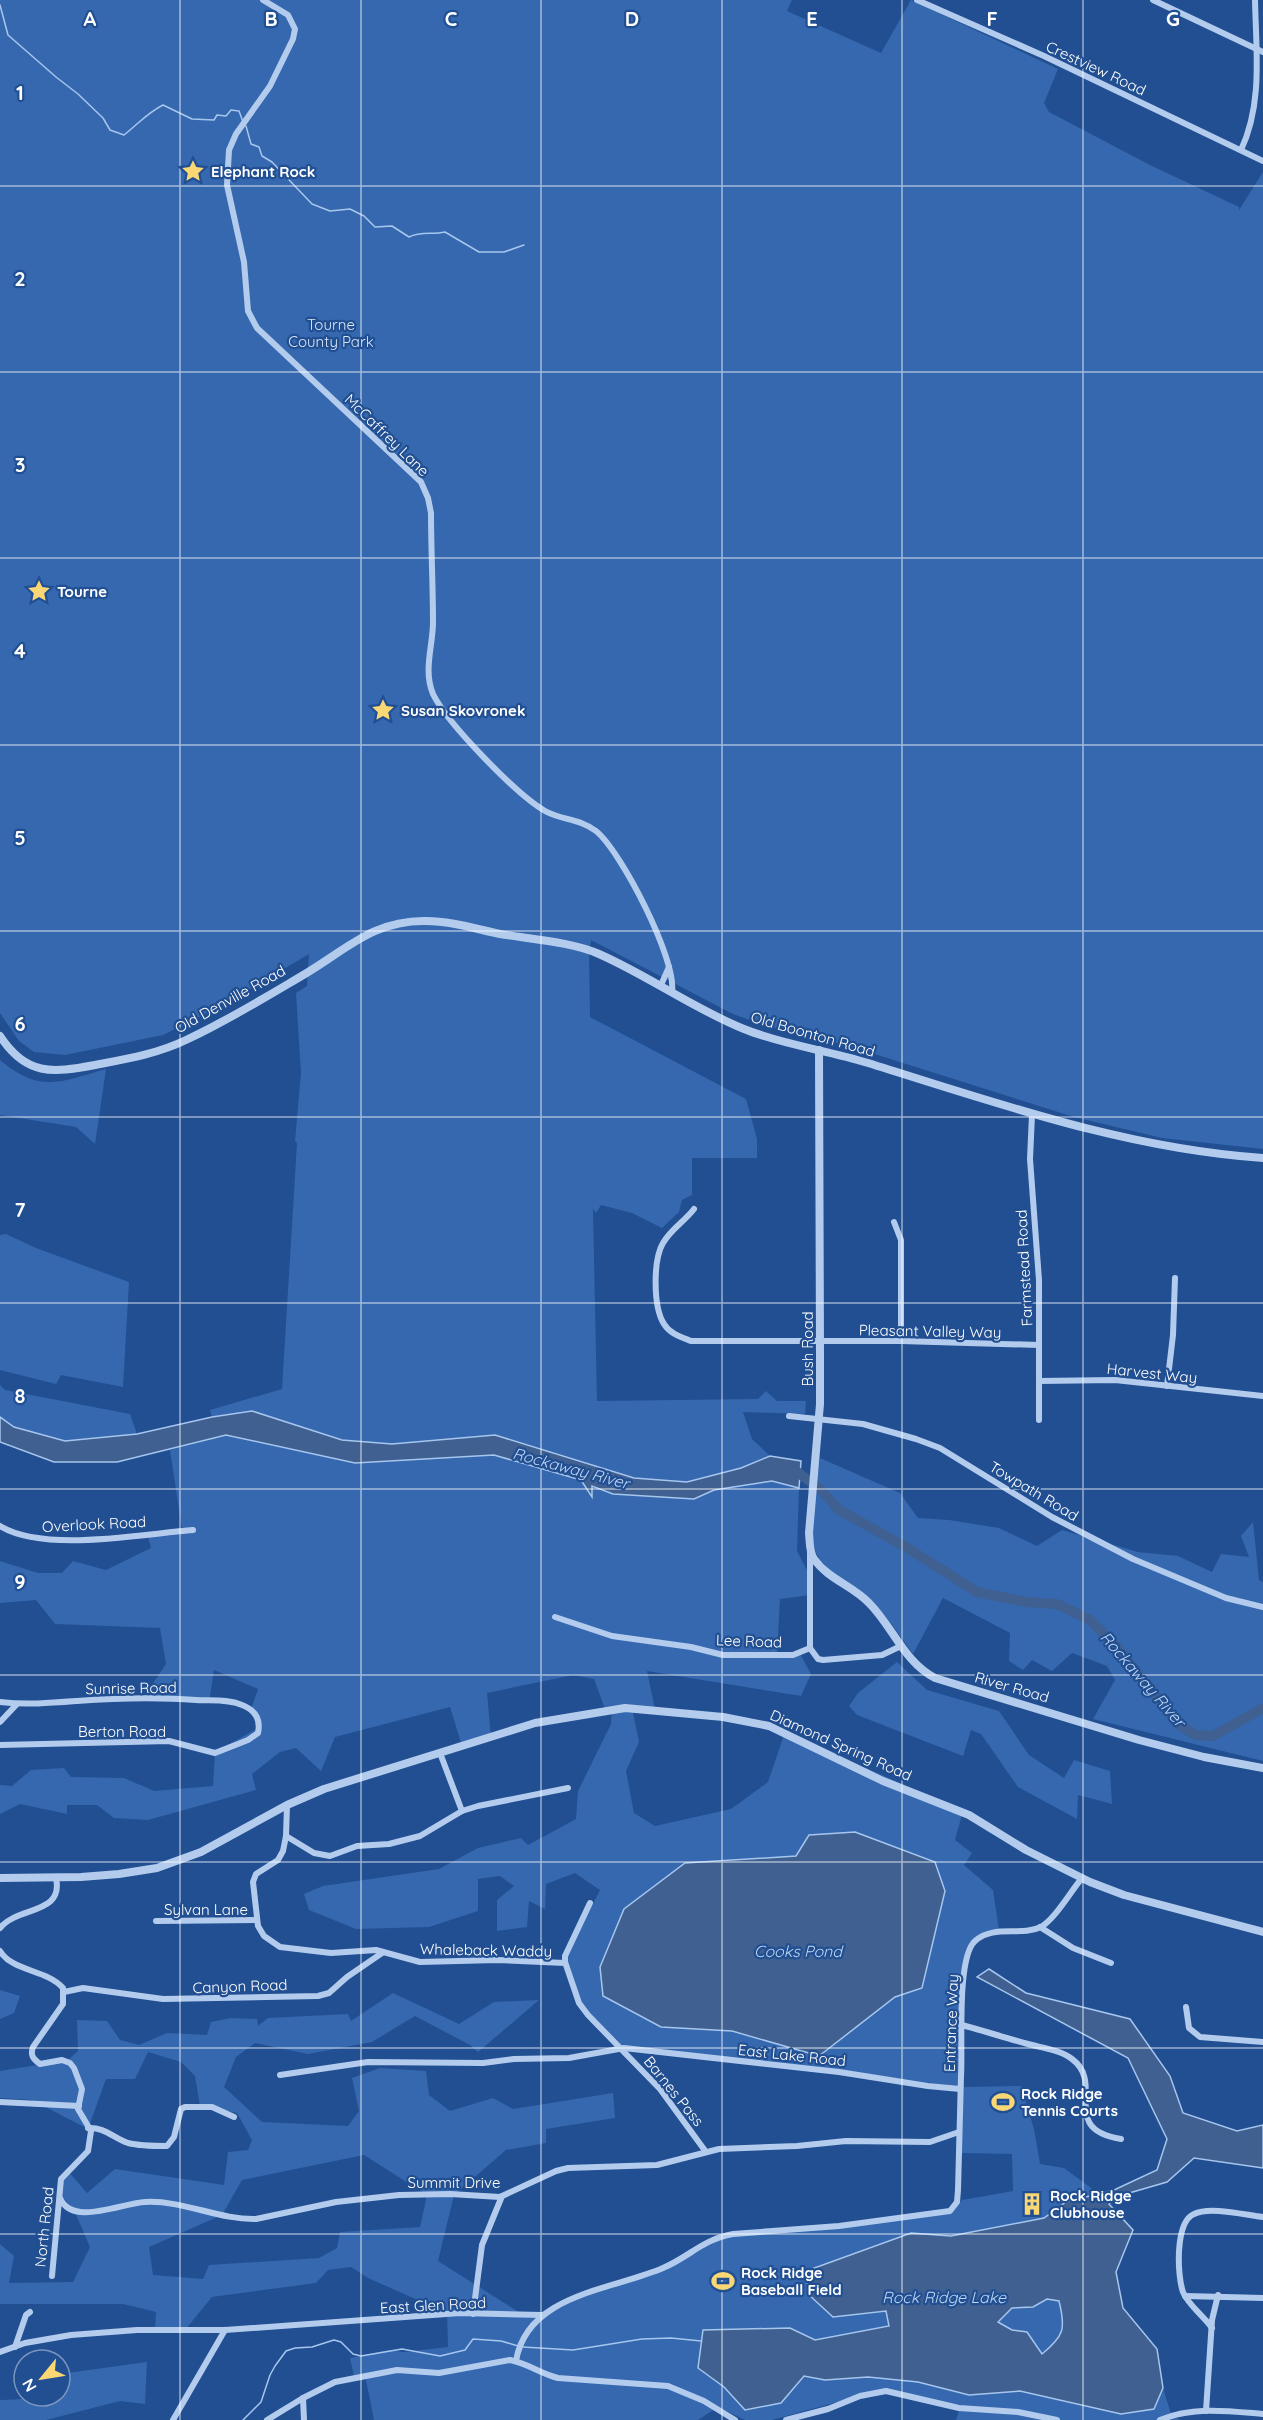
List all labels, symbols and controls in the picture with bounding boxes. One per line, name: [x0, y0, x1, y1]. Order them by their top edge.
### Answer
text: A: [84, 6, 97, 31]
text: B: [264, 6, 278, 31]
text: C: [445, 6, 458, 31]
text: D: [625, 6, 639, 31]
text: E: [806, 6, 818, 31]
text: F: [986, 6, 998, 31]
text: G: [1166, 6, 1180, 31]
street label: Crestview Road: [1043, 37, 1149, 99]
text: 1: [16, 80, 24, 105]
place icon: Elephant Rock: [180, 158, 206, 184]
place label: Elephant Rock: [211, 162, 315, 181]
text: 2: [14, 266, 26, 291]
park label: Tourne County Park: [288, 315, 374, 351]
street label: McCaffrey Lane: [341, 390, 433, 480]
text: 3: [15, 452, 25, 477]
place icon: Tourne: [26, 578, 52, 604]
place label: Tourne: [57, 582, 107, 601]
text: 4: [14, 638, 26, 663]
place icon: Susan Skovronek: [370, 697, 396, 723]
place label: Susan Skovronek: [401, 701, 525, 720]
text: 5: [14, 825, 26, 850]
street label: Old Denville Road: [171, 961, 289, 1037]
street label: Old Boonton Road: [749, 1007, 877, 1061]
text: 6: [14, 1011, 26, 1036]
text: 7: [15, 1197, 26, 1222]
street label: Farmstead Road: [1011, 1209, 1037, 1327]
street label: Bush Road: [798, 1311, 817, 1387]
street label: Pleasant Valley Way: [859, 1320, 1001, 1342]
street label: Harvest Way: [1106, 1359, 1198, 1387]
text: 8: [15, 1383, 26, 1408]
water label: Rockaway River: [511, 1443, 633, 1494]
street label: Towpath Road: [986, 1457, 1082, 1525]
street label: Overlook Road: [41, 1512, 147, 1536]
text: 9: [14, 1569, 26, 1594]
water label: Rockaway River: [1096, 1627, 1191, 1732]
street label: Lee Road: [716, 1630, 782, 1652]
street label: River Road: [973, 1667, 1051, 1707]
street label: Sunrise Road: [85, 1678, 177, 1698]
street label: Diamond Spring Road: [767, 1705, 915, 1785]
street label: Berton Road: [78, 1722, 166, 1741]
street label: Sylvan Lane: [164, 1900, 248, 1919]
street label: Whaleback Waddy: [420, 1939, 552, 1961]
water label: Cooks Pond: [754, 1941, 844, 1961]
street label: Entrance Way: [940, 1974, 962, 2072]
street label: Canyon Road: [192, 1975, 288, 1997]
street label: East Lake Road: [737, 2040, 847, 2070]
street label: Barnes Pass: [640, 2052, 708, 2130]
place label: Rock Ridge Tennis Courts: [1021, 2084, 1118, 2120]
sports icon: Rock Ridge Tennis Courts: [990, 2089, 1016, 2115]
street label: Summit Drive: [408, 2173, 500, 2192]
street label: North Road: [30, 2186, 58, 2268]
place label: Rock Ridge Clubhouse: [1050, 2186, 1132, 2222]
building icon: Rock Ridge Clubhouse: [1019, 2191, 1045, 2217]
place label: Rock Ridge Baseball Field: [741, 2263, 842, 2299]
sports icon: Rock Ridge Baseball Field: [710, 2268, 736, 2294]
water label: Rock Ridge Lake: [882, 2287, 1007, 2307]
street label: East Glen Road: [380, 2293, 486, 2317]
north arrow: [12, 2348, 72, 2408]
text: N: [17, 2375, 41, 2396]

